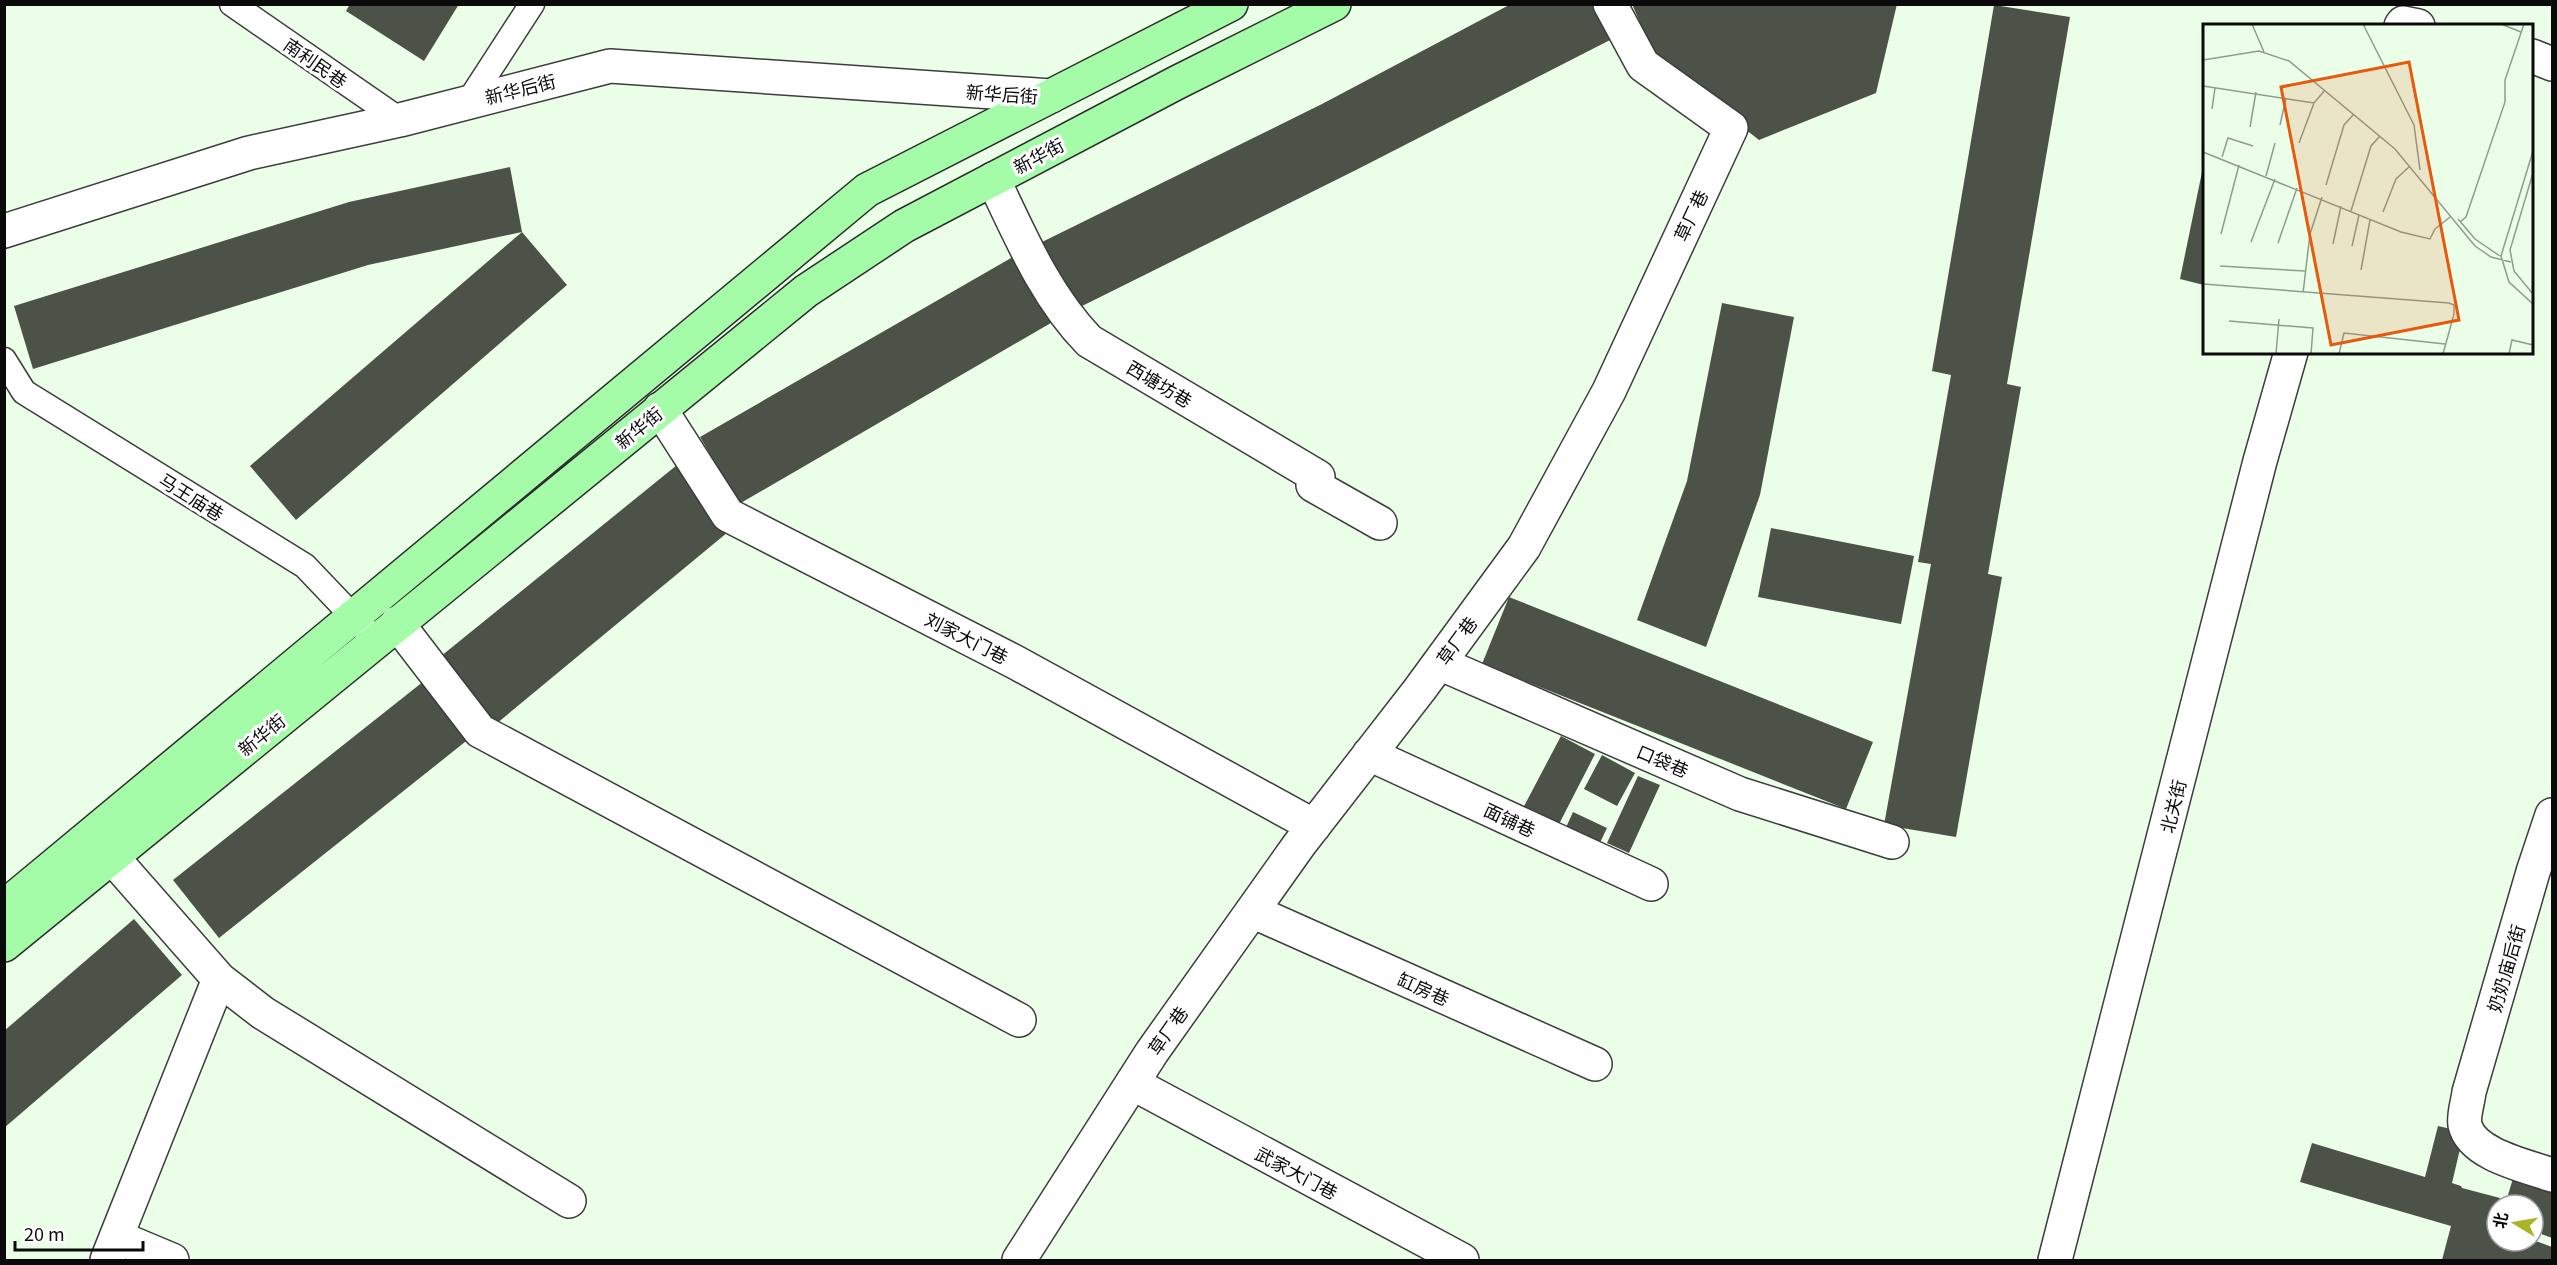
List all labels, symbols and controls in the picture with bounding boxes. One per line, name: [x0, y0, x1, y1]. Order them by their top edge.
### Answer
inset map: [2203, 24, 2533, 354]
street label: 南利民巷: [279, 31, 353, 93]
street label: 新华后街: [482, 67, 558, 109]
street label: 新华后街: [965, 78, 1039, 108]
street label: 新华街: [1008, 131, 1068, 179]
street label: 草厂巷: [1667, 185, 1713, 245]
street label: 西塘坊巷: [1122, 353, 1198, 413]
street label: 新华街: [609, 400, 667, 454]
street label: 马王庙巷: [155, 466, 229, 526]
street label: 刘家大门巷: [921, 605, 1013, 669]
street label: 草厂巷: [1430, 611, 1482, 669]
street label: 新华街: [232, 707, 290, 761]
street label: 口袋巷: [1633, 737, 1693, 783]
street label: 北关街: [2153, 777, 2191, 835]
street label: 面铺巷: [1480, 796, 1540, 842]
street label: 奶奶庙后街: [2480, 921, 2530, 1015]
street label: 缸房巷: [1394, 965, 1454, 1011]
street label: 草厂巷: [1141, 1000, 1193, 1060]
street label: 武家大门巷: [1251, 1139, 1343, 1205]
north arrow: [2485, 1193, 2545, 1253]
text: 北: [2486, 1210, 2513, 1230]
scale bar: [15, 1214, 142, 1252]
text: 20 m: [24, 1220, 65, 1246]

